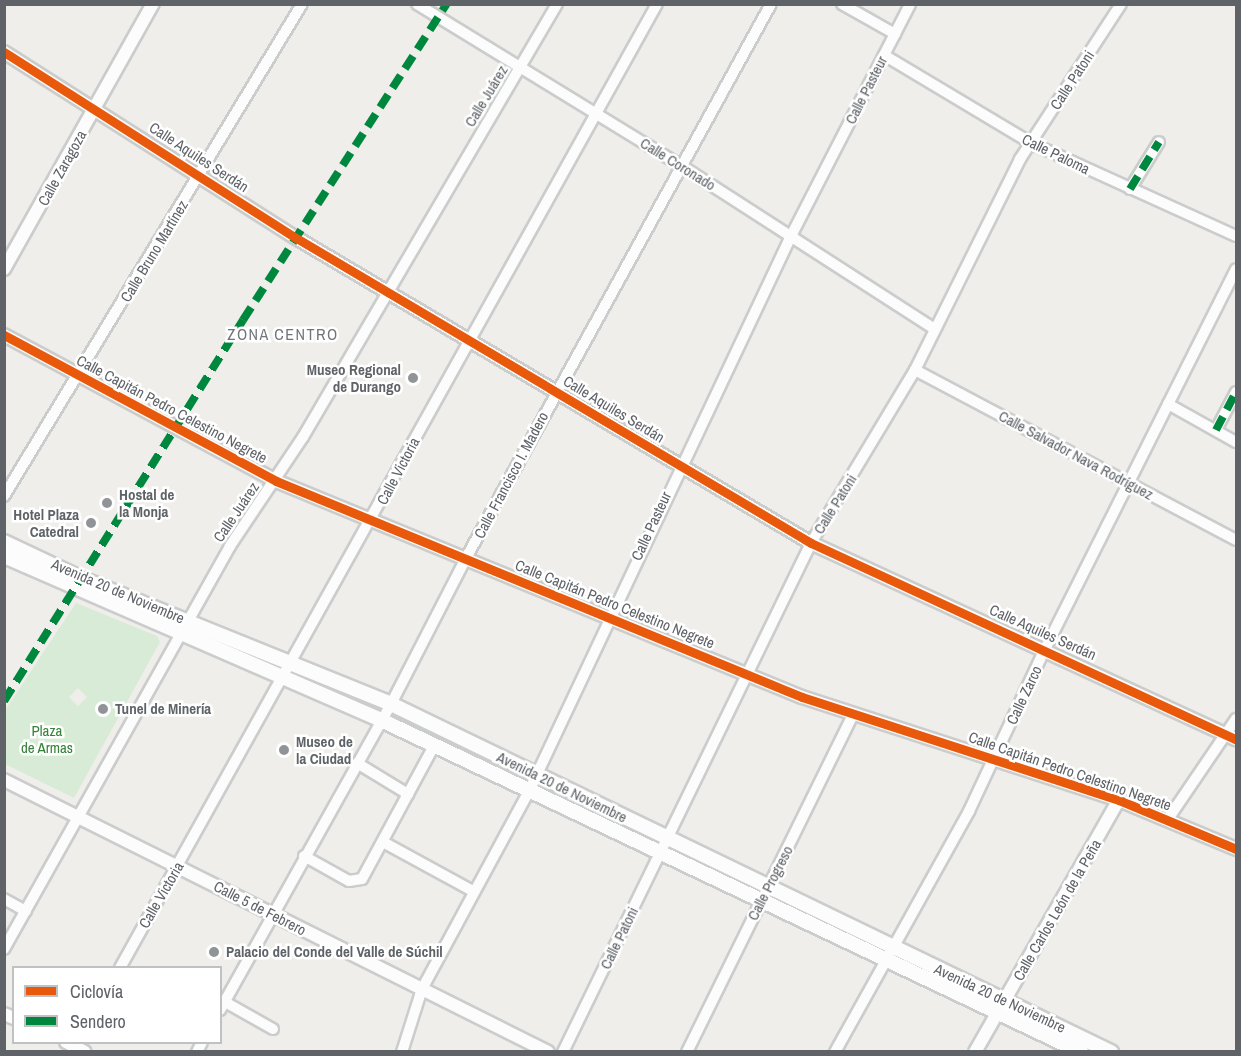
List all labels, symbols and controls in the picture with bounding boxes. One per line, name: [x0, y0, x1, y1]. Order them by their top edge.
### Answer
street label: Calle Patoni: [1046, 47, 1098, 113]
street label: Calle Pasteur: [841, 53, 891, 127]
street label: Calle Juárez: [461, 62, 511, 130]
street label: Calle Aquiles Serdán: [146, 118, 252, 196]
street label: Calle Zaragoza: [34, 127, 90, 209]
street label: Calle Paloma: [1019, 130, 1093, 178]
street label: Calle Coronado: [637, 134, 719, 194]
street label: Calle Bruno Martínez: [117, 197, 191, 305]
district label: ZONA CENTRO: [227, 324, 339, 344]
street label: Calle Capitán Pedro Celestino Negrete: [74, 351, 270, 467]
place label: Museo Regional de Durango: [307, 360, 401, 395]
marker: Museo Regional de Durango: [406, 371, 420, 385]
street label: Calle Aquiles Serdán: [560, 372, 668, 446]
street label: Calle Salvador Nava Rodríguez: [996, 407, 1156, 503]
street label: Calle Francisco I. Madero: [470, 409, 552, 541]
street label: Calle Victoria: [373, 434, 423, 508]
street label: Calle Patoni: [810, 471, 860, 537]
street label: Calle Juárez: [209, 479, 263, 545]
place label: Hostal de la Monja: [119, 485, 174, 520]
street label: Calle Pasteur: [627, 489, 675, 563]
marker: Hostal de la Monja: [100, 496, 114, 510]
place label: Hotel Plaza Catedral: [13, 505, 79, 540]
marker: Hotel Plaza Catedral: [84, 516, 98, 530]
street label: Avenida 20 de Noviembre: [49, 555, 187, 627]
street label: Calle Capitán Pedro Celestino Negrete: [513, 556, 717, 652]
street label: Calle Aquiles Serdán: [987, 600, 1099, 664]
street label: Calle Zarco: [1003, 663, 1045, 727]
place label: Tunel de Minería: [115, 700, 211, 718]
marker: Tunel de Minería: [96, 702, 110, 716]
park label: Plaza de Armas: [21, 721, 73, 756]
street label: Calle Capitán Pedro Celestino Negrete: [966, 728, 1174, 814]
place label: Museo de la Ciudad: [296, 732, 353, 767]
marker: Museo de la Ciudad: [277, 743, 291, 757]
street label: Avenida 20 de Noviembre: [494, 748, 630, 826]
street label: Calle Carlos León de la Peña: [1009, 836, 1105, 984]
street label: Calle Progreso: [744, 843, 796, 923]
street label: Calle Victoria: [135, 859, 187, 931]
street label: Calle 5 de Febrero: [211, 877, 309, 939]
street label: Calle Patoni: [596, 904, 642, 972]
place label: Palacio del Conde del Valle de Súchil: [226, 943, 443, 961]
marker: Palacio del Conde del Valle de Súchil: [207, 945, 221, 959]
street label: Avenida 20 de Noviembre: [932, 960, 1068, 1036]
legend: [12, 966, 222, 1044]
text: Ciclovía: [70, 979, 123, 1004]
text: Sendero: [70, 1009, 126, 1034]

